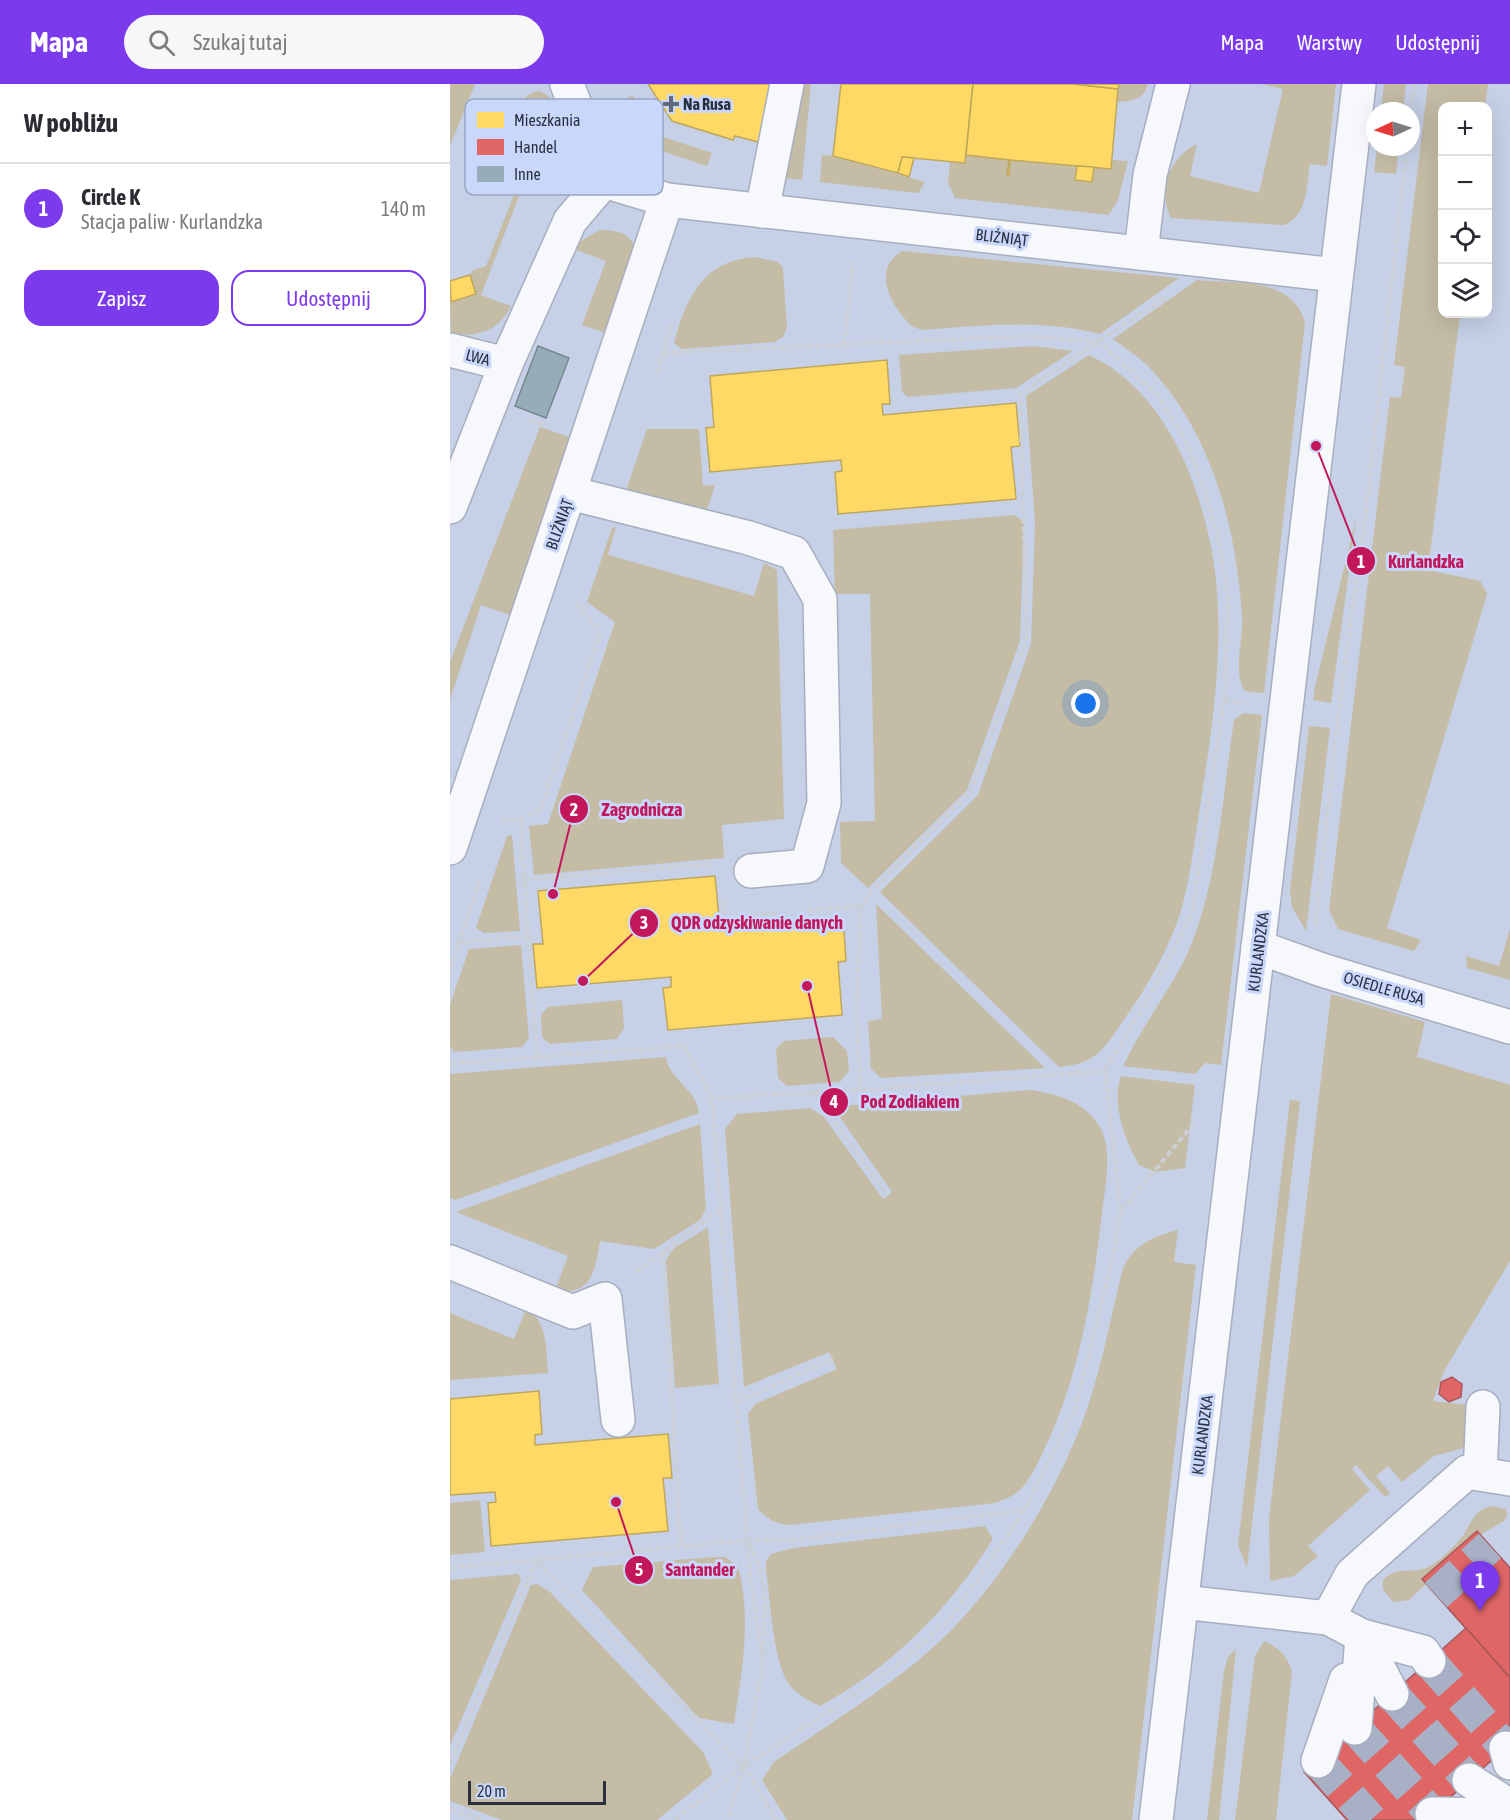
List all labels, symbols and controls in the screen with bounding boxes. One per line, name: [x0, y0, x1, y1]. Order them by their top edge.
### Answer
search box: [124, 15, 544, 69]
text: Mapa: [30, 26, 88, 58]
icon: search: [145, 26, 178, 59]
text: Szukaj tutaj: [193, 29, 287, 55]
text: Mapa: [1220, 30, 1264, 54]
text: Warstwy: [1297, 30, 1362, 54]
text: Udostępnij: [1395, 30, 1480, 54]
place label: Na Rusa: [683, 95, 731, 113]
marker: Na Rusa: [664, 97, 678, 111]
legend: [465, 99, 663, 195]
north arrow: [1366, 102, 1420, 156]
map controls: [1438, 102, 1492, 318]
button: +: [1438, 102, 1492, 156]
text: W pobliżu: [24, 108, 118, 138]
text: Mieszkania: [514, 111, 580, 129]
text: Handel: [514, 138, 558, 156]
button: −: [1438, 156, 1492, 210]
text: Inne: [514, 165, 541, 183]
text: Circle K: [81, 184, 140, 210]
text: 1: [39, 197, 48, 220]
text: 140 m: [381, 197, 426, 220]
text: Stacja paliw · Kurlandzka: [81, 210, 263, 233]
button: locate: [1438, 210, 1492, 264]
street label: BLIŹNIĄT: [975, 225, 1029, 250]
button: layers: [1438, 264, 1492, 318]
button: Zapisz: [24, 270, 219, 326]
button: Udostępnij: [231, 270, 426, 326]
street label: LWA: [464, 345, 492, 369]
street label: BLIŹNIĄT: [542, 496, 577, 552]
callout: Kurlandzka: [1346, 543, 1476, 579]
text: 1: [1357, 551, 1365, 572]
text: Kurlandzka: [1388, 551, 1464, 572]
your location: [1071, 689, 1100, 718]
callout: Zagrodnicza: [559, 791, 694, 827]
text: 2: [570, 799, 578, 820]
text: Zagrodnicza: [602, 799, 682, 820]
callout: QDR odzyskiwanie danych: [629, 905, 855, 941]
street label: KURLANDZKA: [1244, 911, 1272, 993]
text: 3: [640, 912, 648, 933]
text: QDR odzyskiwanie danych: [671, 912, 843, 933]
street label: OSIEDLE RUSA: [1342, 968, 1427, 1008]
callout: Pod Zodiakiem: [819, 1084, 972, 1120]
text: 4: [829, 1091, 838, 1112]
text: Pod Zodiakiem: [861, 1091, 959, 1112]
street label: KURLANDZKA: [1188, 1394, 1216, 1476]
callout: Santander: [624, 1552, 747, 1588]
text: 5: [635, 1559, 643, 1580]
text: Santander: [666, 1559, 735, 1580]
pin: 1: [1460, 1562, 1500, 1611]
scale bar: [468, 1778, 606, 1806]
text: 20 m: [477, 1782, 506, 1800]

